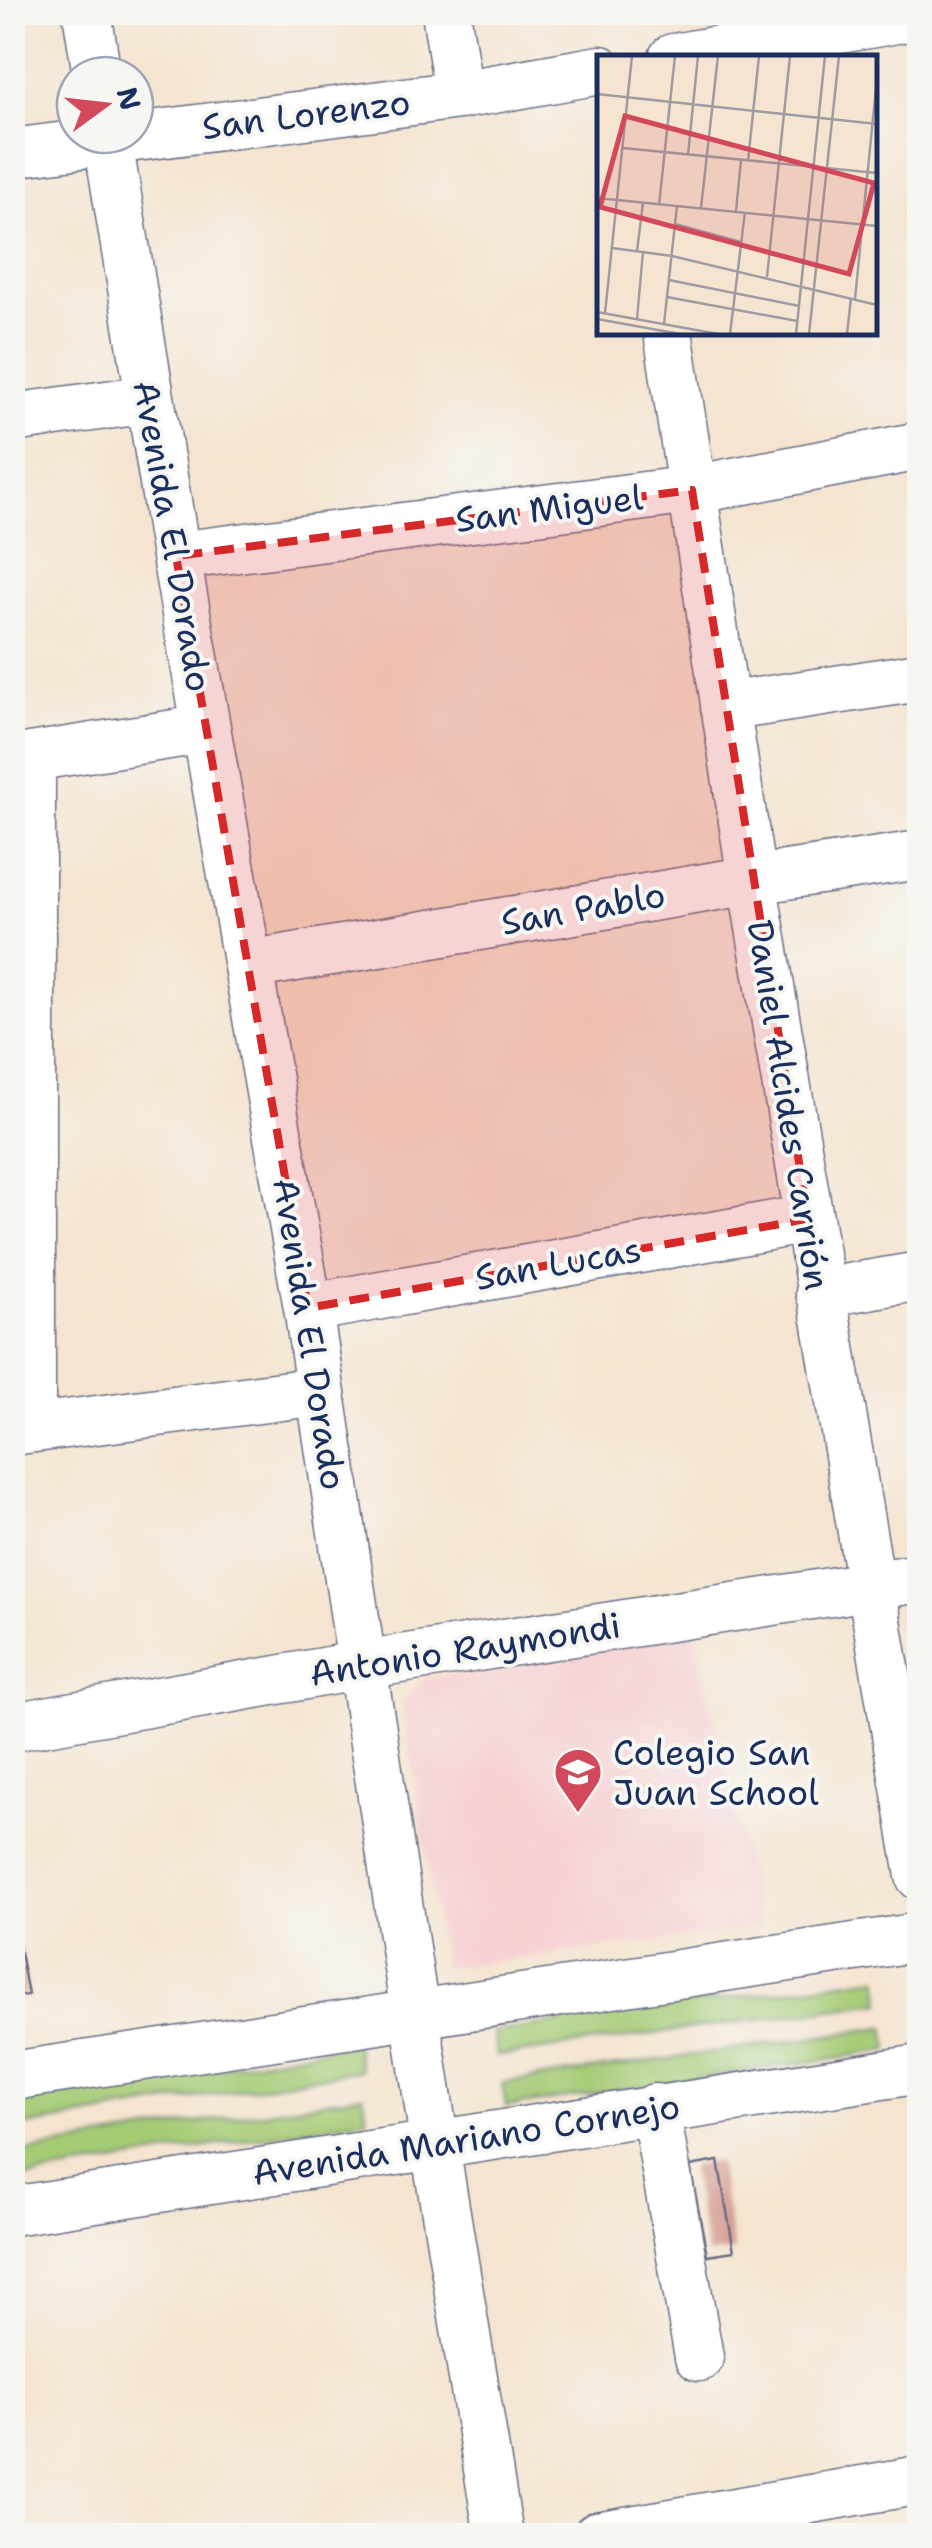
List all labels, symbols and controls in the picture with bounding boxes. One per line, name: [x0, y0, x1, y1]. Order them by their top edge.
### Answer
north arrow: [55, 55, 155, 155]
inset map: [597, 55, 877, 335]
street label: San Lorenzo: [199, 78, 413, 150]
text: N: [108, 83, 150, 114]
street label: Avenida El Dorado: [123, 377, 223, 695]
street label: San Miguel: [453, 473, 646, 543]
street label: San Pablo: [497, 870, 669, 946]
street label: Daniel Alcides Carrión: [737, 917, 841, 1293]
street label: Avenida El Dorado: [262, 1175, 358, 1493]
street label: San Lucas: [471, 1225, 645, 1301]
street label: Antonio Raymondi: [306, 1601, 624, 1697]
place label: Colegio San Juan School: [613, 1729, 819, 1816]
school or university icon: Colegio San Juan School: [552, 1746, 604, 1814]
street label: Avenida Mariano Cornejo: [249, 2082, 683, 2196]

